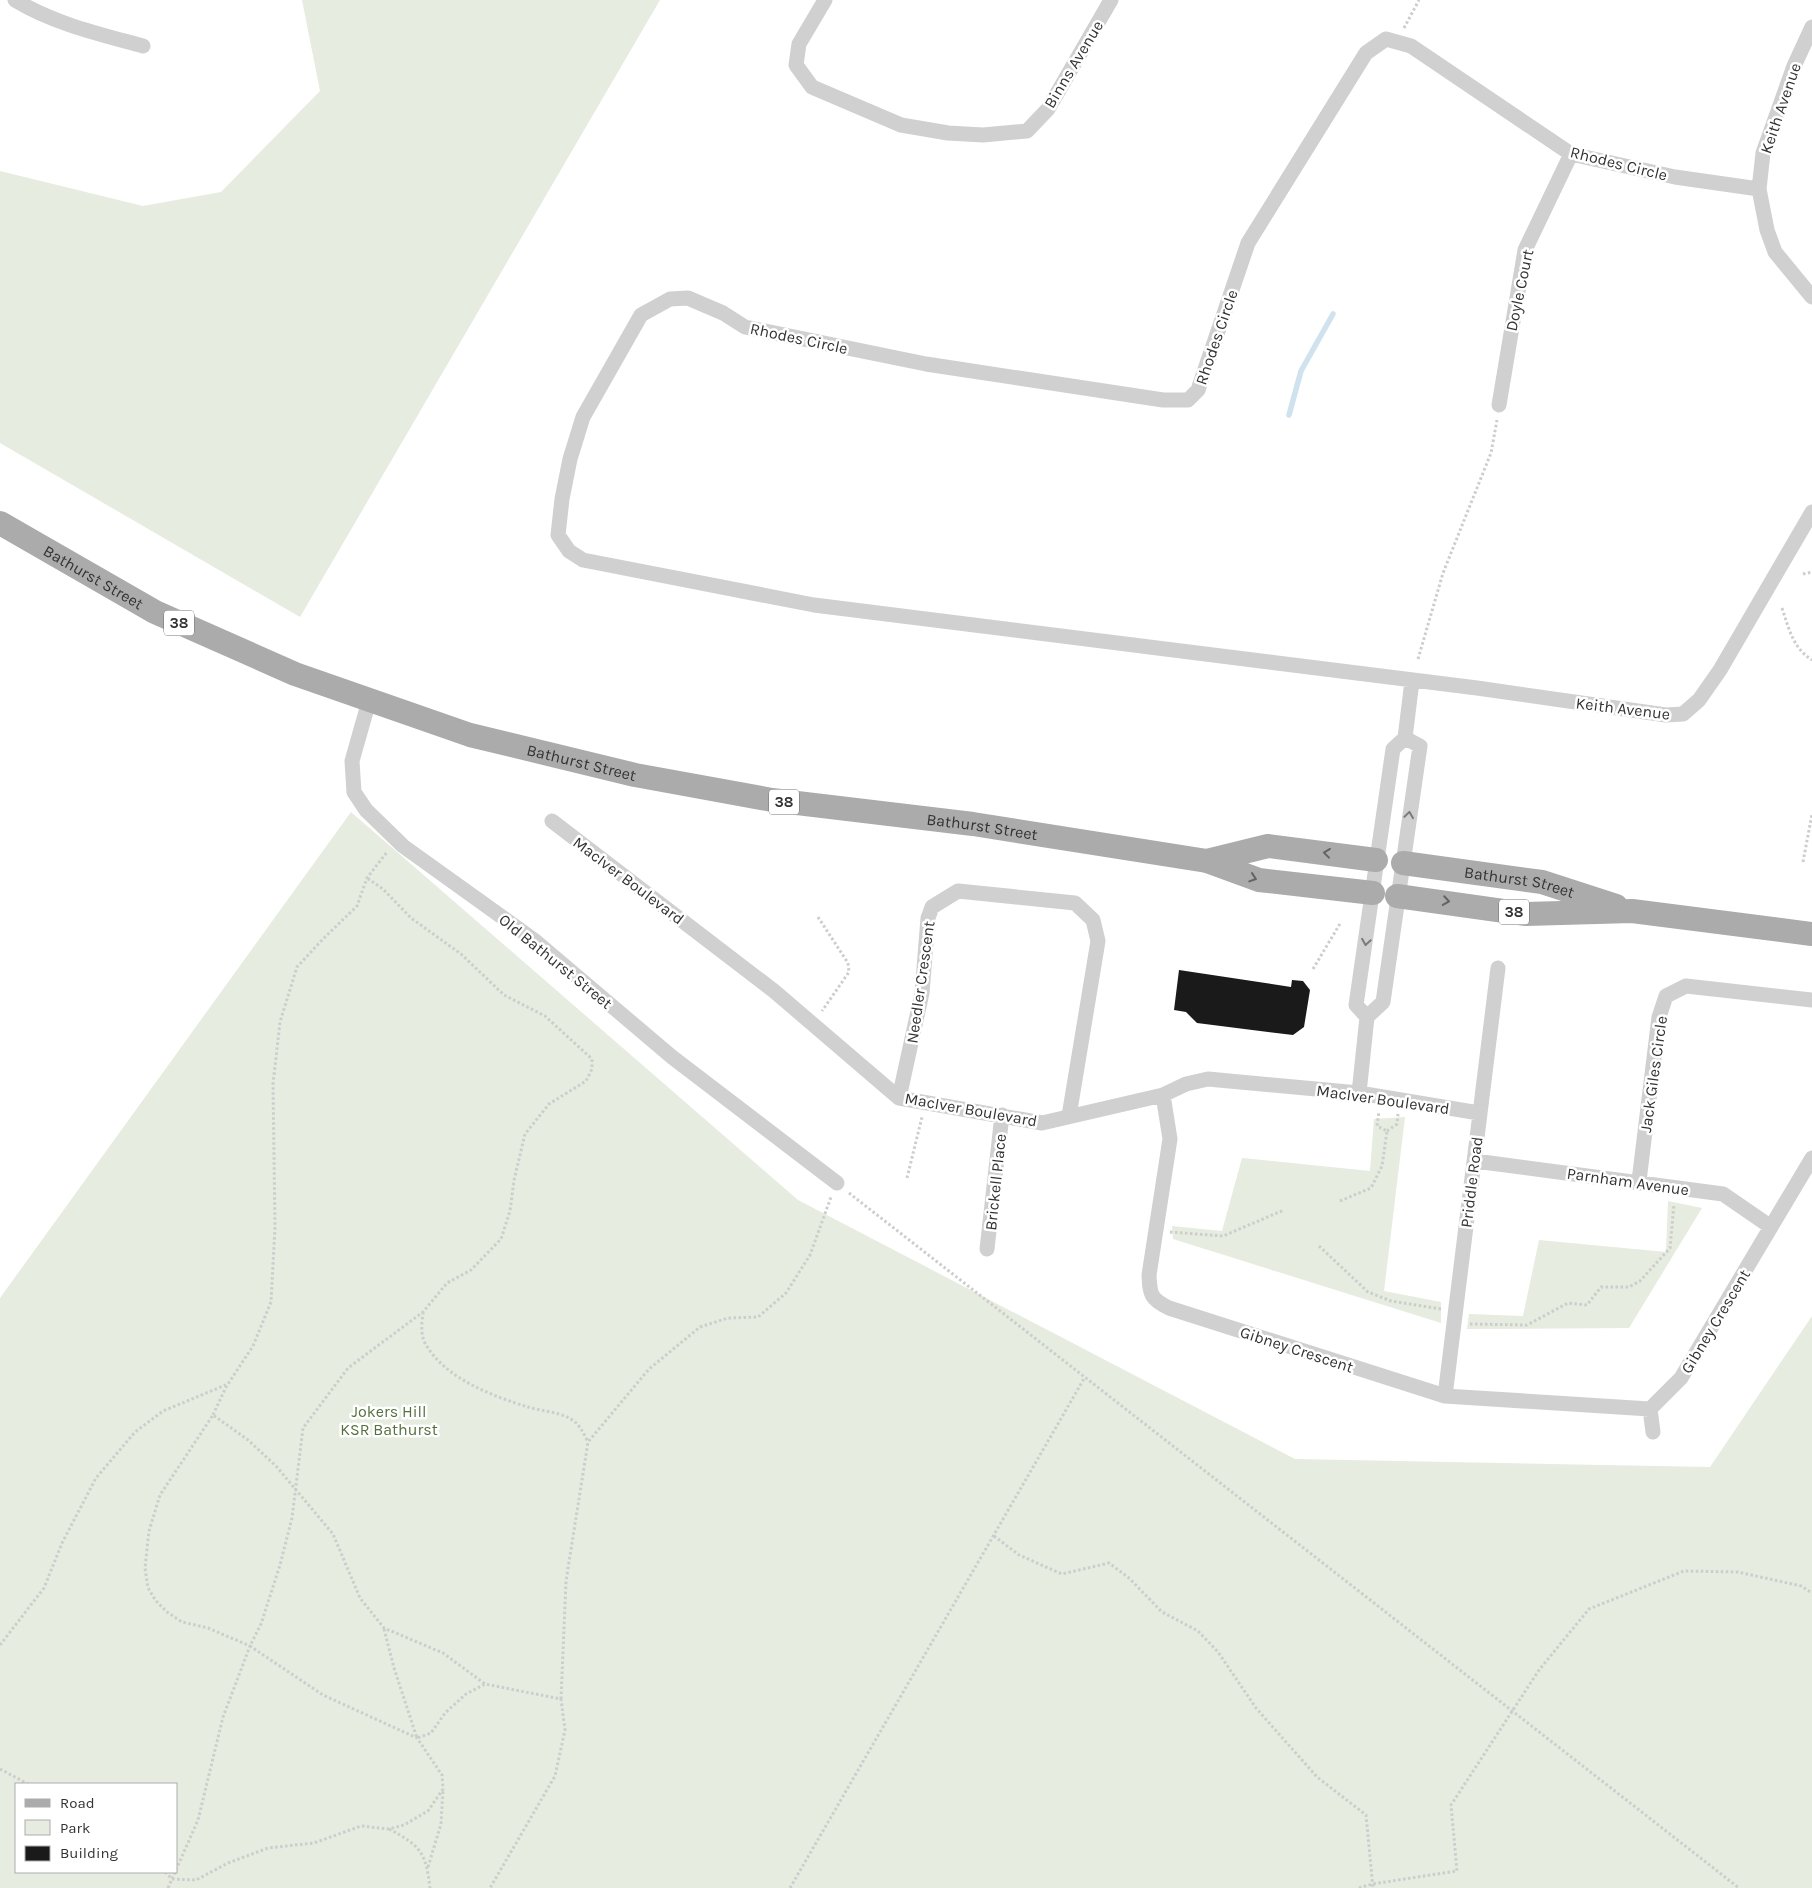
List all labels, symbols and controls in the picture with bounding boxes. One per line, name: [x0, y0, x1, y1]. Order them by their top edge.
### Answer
street label: Binns Avenue: [1040, 17, 1107, 112]
street label: Keith Avenue: [1756, 60, 1805, 156]
street label: Rhodes Circle: [1568, 142, 1669, 185]
street label: Doyle Court: [1502, 247, 1537, 333]
street label: Rhodes Circle: [1191, 287, 1242, 387]
street label: Rhodes Circle: [748, 319, 849, 358]
street label: Bathurst Street: [40, 541, 147, 613]
road number: 38: [164, 610, 194, 636]
street label: Keith Avenue: [1575, 693, 1671, 724]
street label: Bathurst Street: [525, 740, 638, 785]
road number: 38: [769, 790, 799, 814]
street label: Bathurst Street: [925, 810, 1039, 844]
one-way arrow: [1404, 810, 1414, 819]
street label: MacIver Boulevard: [569, 832, 688, 928]
one-way arrow: [1323, 848, 1331, 859]
street label: Bathurst Street: [1463, 862, 1577, 902]
one-way arrow: [1248, 872, 1257, 882]
one-way arrow: [1441, 896, 1450, 906]
road number: 38: [1499, 900, 1529, 924]
street label: Old Bathurst Street: [495, 910, 616, 1013]
street label: Needler Crescent: [902, 920, 938, 1045]
one-way arrow: [1361, 938, 1372, 946]
street label: Jack Giles Circle: [1636, 1015, 1671, 1134]
street label: MacIver Boulevard: [1315, 1081, 1451, 1118]
street label: MacIver Boulevard: [903, 1088, 1039, 1130]
street label: Brickell Place: [981, 1133, 1010, 1231]
street label: Priddle Road: [1456, 1135, 1487, 1229]
street label: Parnham Avenue: [1566, 1164, 1690, 1199]
street label: Gibney Crescent: [1677, 1266, 1754, 1377]
street label: Gibney Crescent: [1238, 1322, 1356, 1377]
park label: Jokers Hill KSR Bathurst: [340, 1402, 438, 1439]
legend: [15, 1783, 178, 1873]
text: Road: [60, 1794, 95, 1812]
text: Park: [60, 1819, 90, 1837]
text: Building: [60, 1844, 118, 1862]

